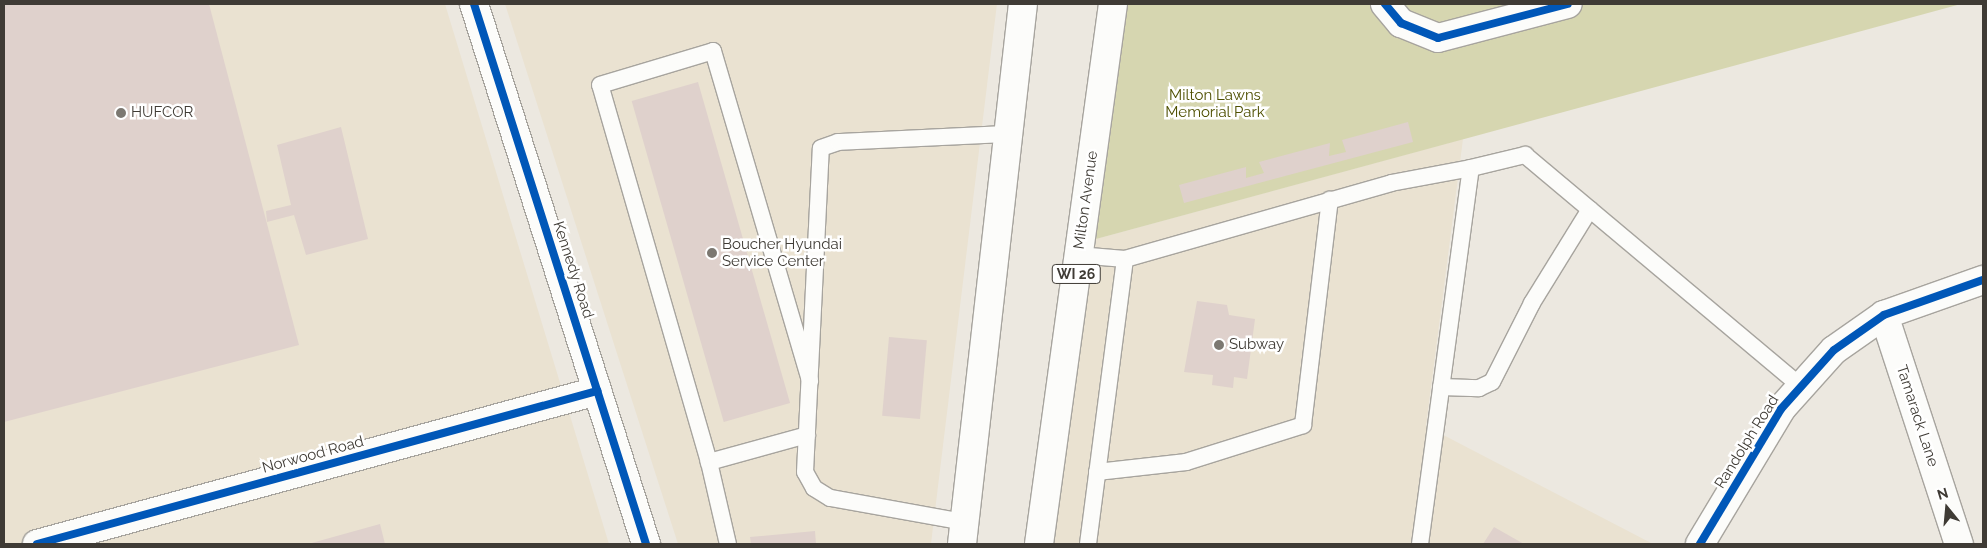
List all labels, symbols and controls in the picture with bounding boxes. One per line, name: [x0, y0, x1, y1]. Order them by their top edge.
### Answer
park label: Milton Lawns Memorial Park: [1165, 86, 1265, 121]
place label: HUFCOR: [131, 104, 193, 122]
marker: HUFCOR: [115, 107, 127, 119]
street label: Milton Avenue: [1070, 149, 1102, 251]
street label: Kennedy Road: [549, 219, 597, 321]
place label: Boucher Hyundai Service Center: [722, 235, 842, 270]
marker: Boucher Hyundai Service Center: [706, 247, 718, 259]
road number: WI 26: [1051, 262, 1101, 286]
place label: Subway: [1229, 336, 1284, 354]
marker: Subway: [1213, 339, 1225, 351]
street label: Tamarack Lane: [1892, 363, 1942, 469]
street label: Randolph Road: [1711, 392, 1783, 492]
street label: Norwood Road: [260, 433, 366, 477]
north arrow: [1922, 483, 1972, 533]
text: N: [1935, 484, 1950, 503]

